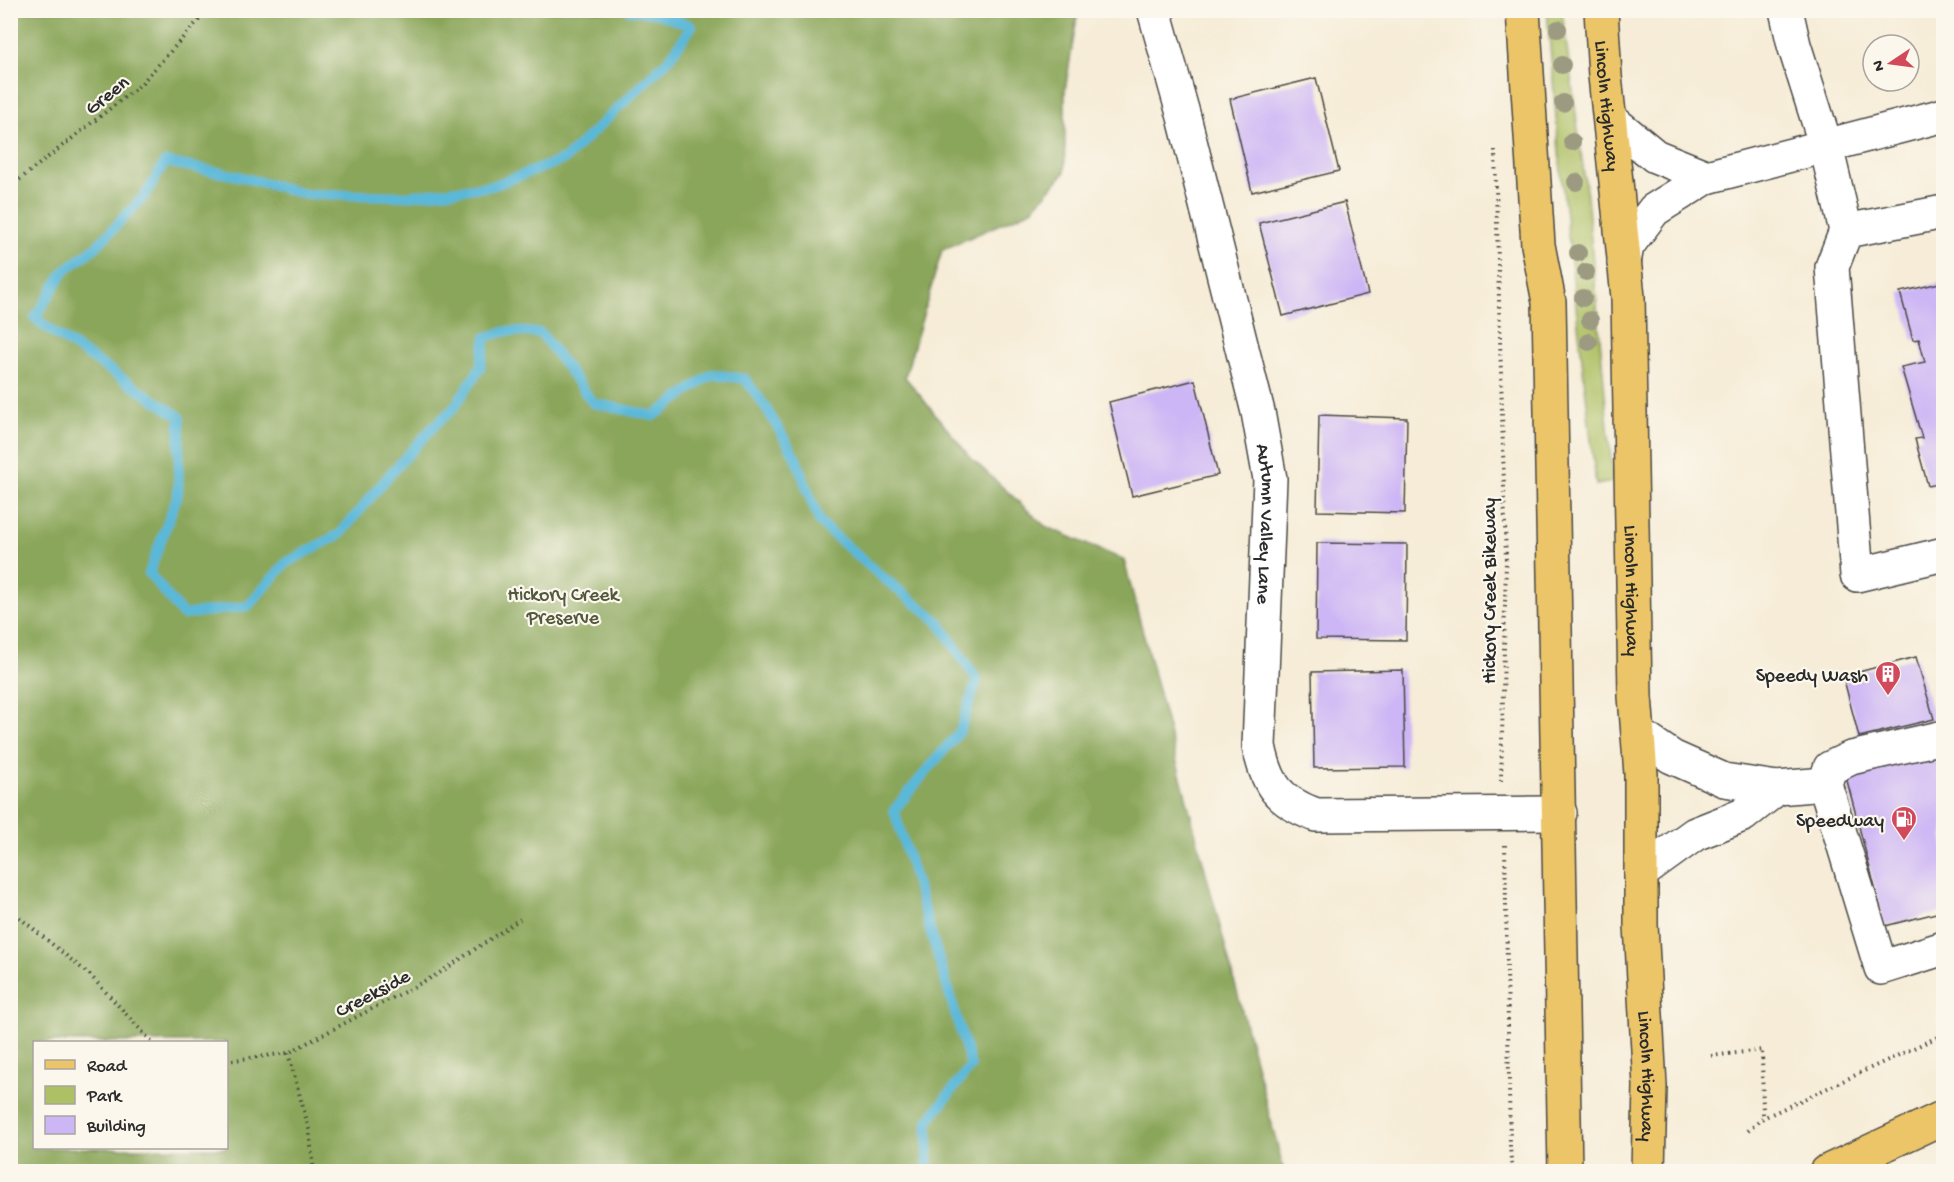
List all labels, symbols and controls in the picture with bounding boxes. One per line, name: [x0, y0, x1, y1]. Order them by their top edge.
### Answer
north arrow: [1861, 33, 1921, 93]
street label: Lincoln Highway: [1588, 40, 1623, 173]
text: N: [1869, 58, 1890, 73]
street label: Green: [82, 72, 135, 121]
street label: Autumn Valley Lane: [1249, 442, 1278, 605]
street label: Hickory Creek Bikeway: [1480, 498, 1503, 684]
street label: Lincoln Highway: [1617, 525, 1642, 657]
park label: Hickory Creek Preserve: [508, 585, 621, 631]
building icon: Speedy Wash: [1873, 659, 1903, 697]
place label: Speedy Wash: [1756, 666, 1868, 689]
fuel station icon: Speedway: [1889, 804, 1919, 842]
place label: Speedway: [1796, 811, 1884, 834]
street label: Creekside: [332, 966, 415, 1024]
street label: Lincoln Highway: [1631, 1010, 1658, 1142]
legend: [33, 1041, 228, 1149]
text: Road: [87, 1057, 128, 1078]
text: Park: [86, 1087, 123, 1108]
text: Building: [86, 1117, 146, 1138]

